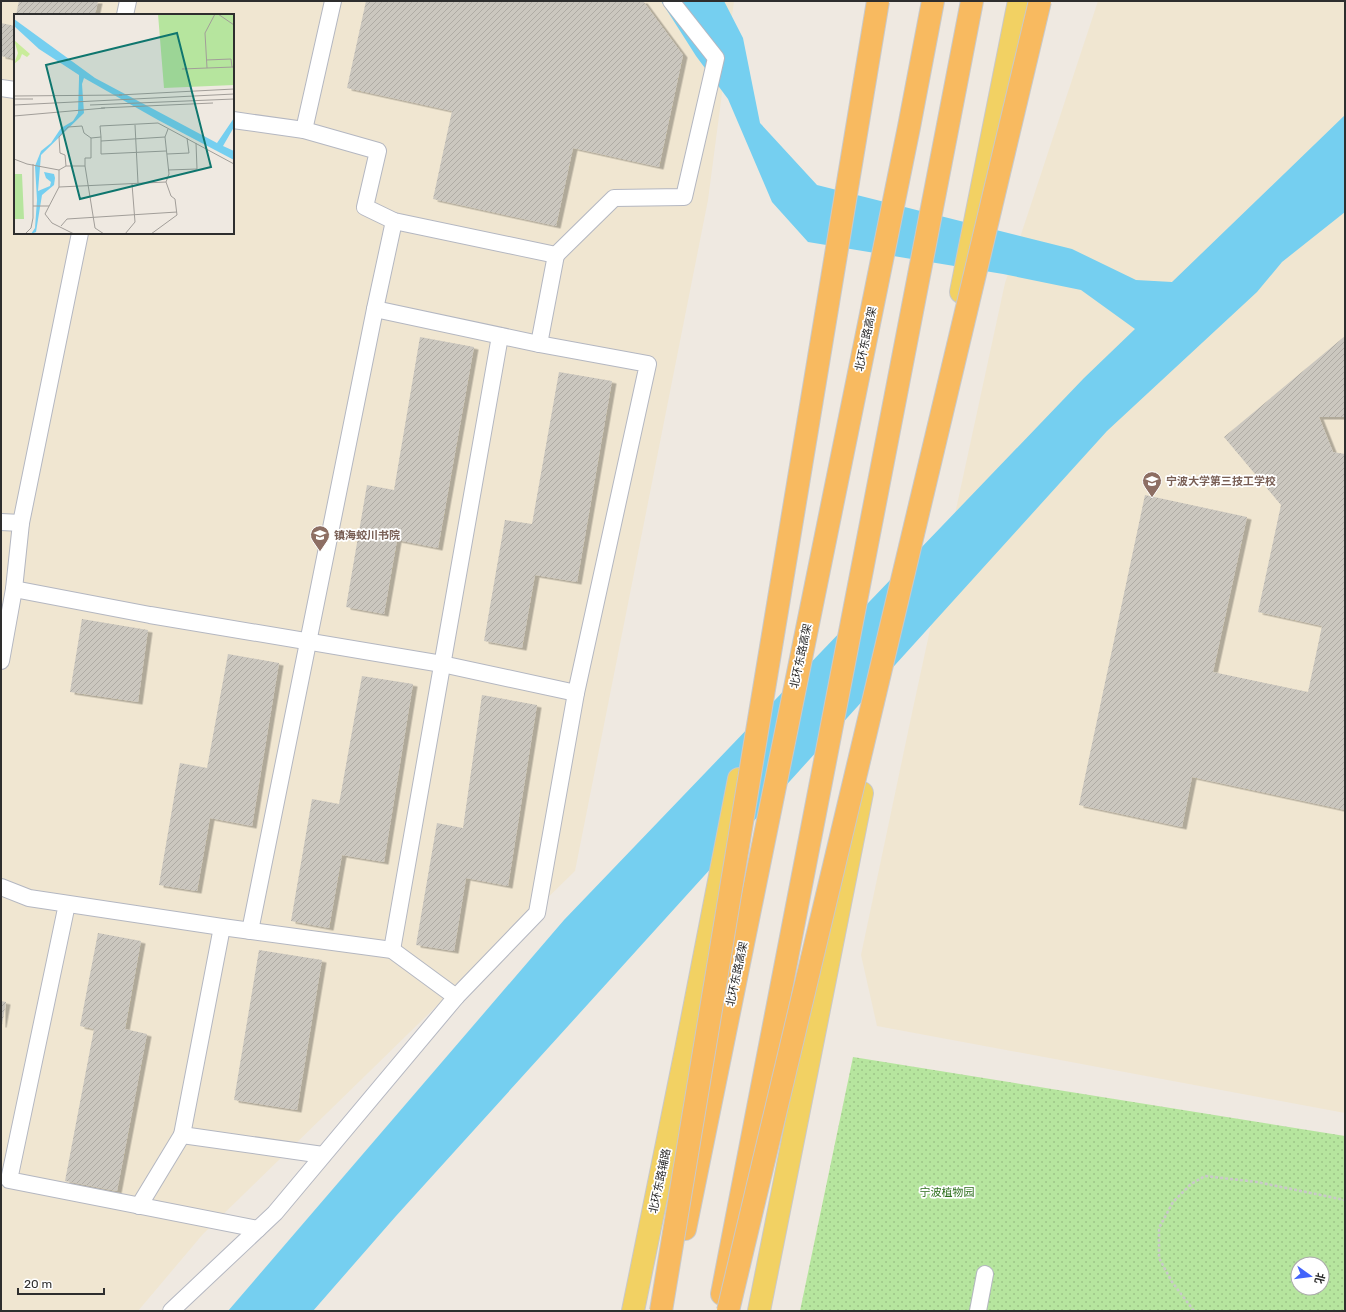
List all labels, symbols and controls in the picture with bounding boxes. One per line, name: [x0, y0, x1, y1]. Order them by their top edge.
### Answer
inset map: [14, 14, 234, 234]
street label: 北环东路高架: [853, 305, 879, 373]
school or university icon: 宁波大学第三技工学校: [1141, 470, 1163, 498]
place label: 宁波大学第三技工学校: [1166, 475, 1276, 488]
school or university icon: 镇海蛟川书院: [309, 524, 331, 552]
place label: 镇海蛟川书院: [334, 529, 400, 542]
street label: 北环东路高架: [788, 622, 814, 690]
street label: 北环东路高架: [724, 940, 750, 1008]
street label: 北环东路辅路: [647, 1147, 673, 1215]
park label: 宁波植物园: [920, 1186, 975, 1199]
north arrow: [1290, 1256, 1330, 1296]
scale bar: [18, 1270, 104, 1296]
text: 北: [1312, 1271, 1327, 1285]
text: 20 m: [24, 1277, 52, 1291]

